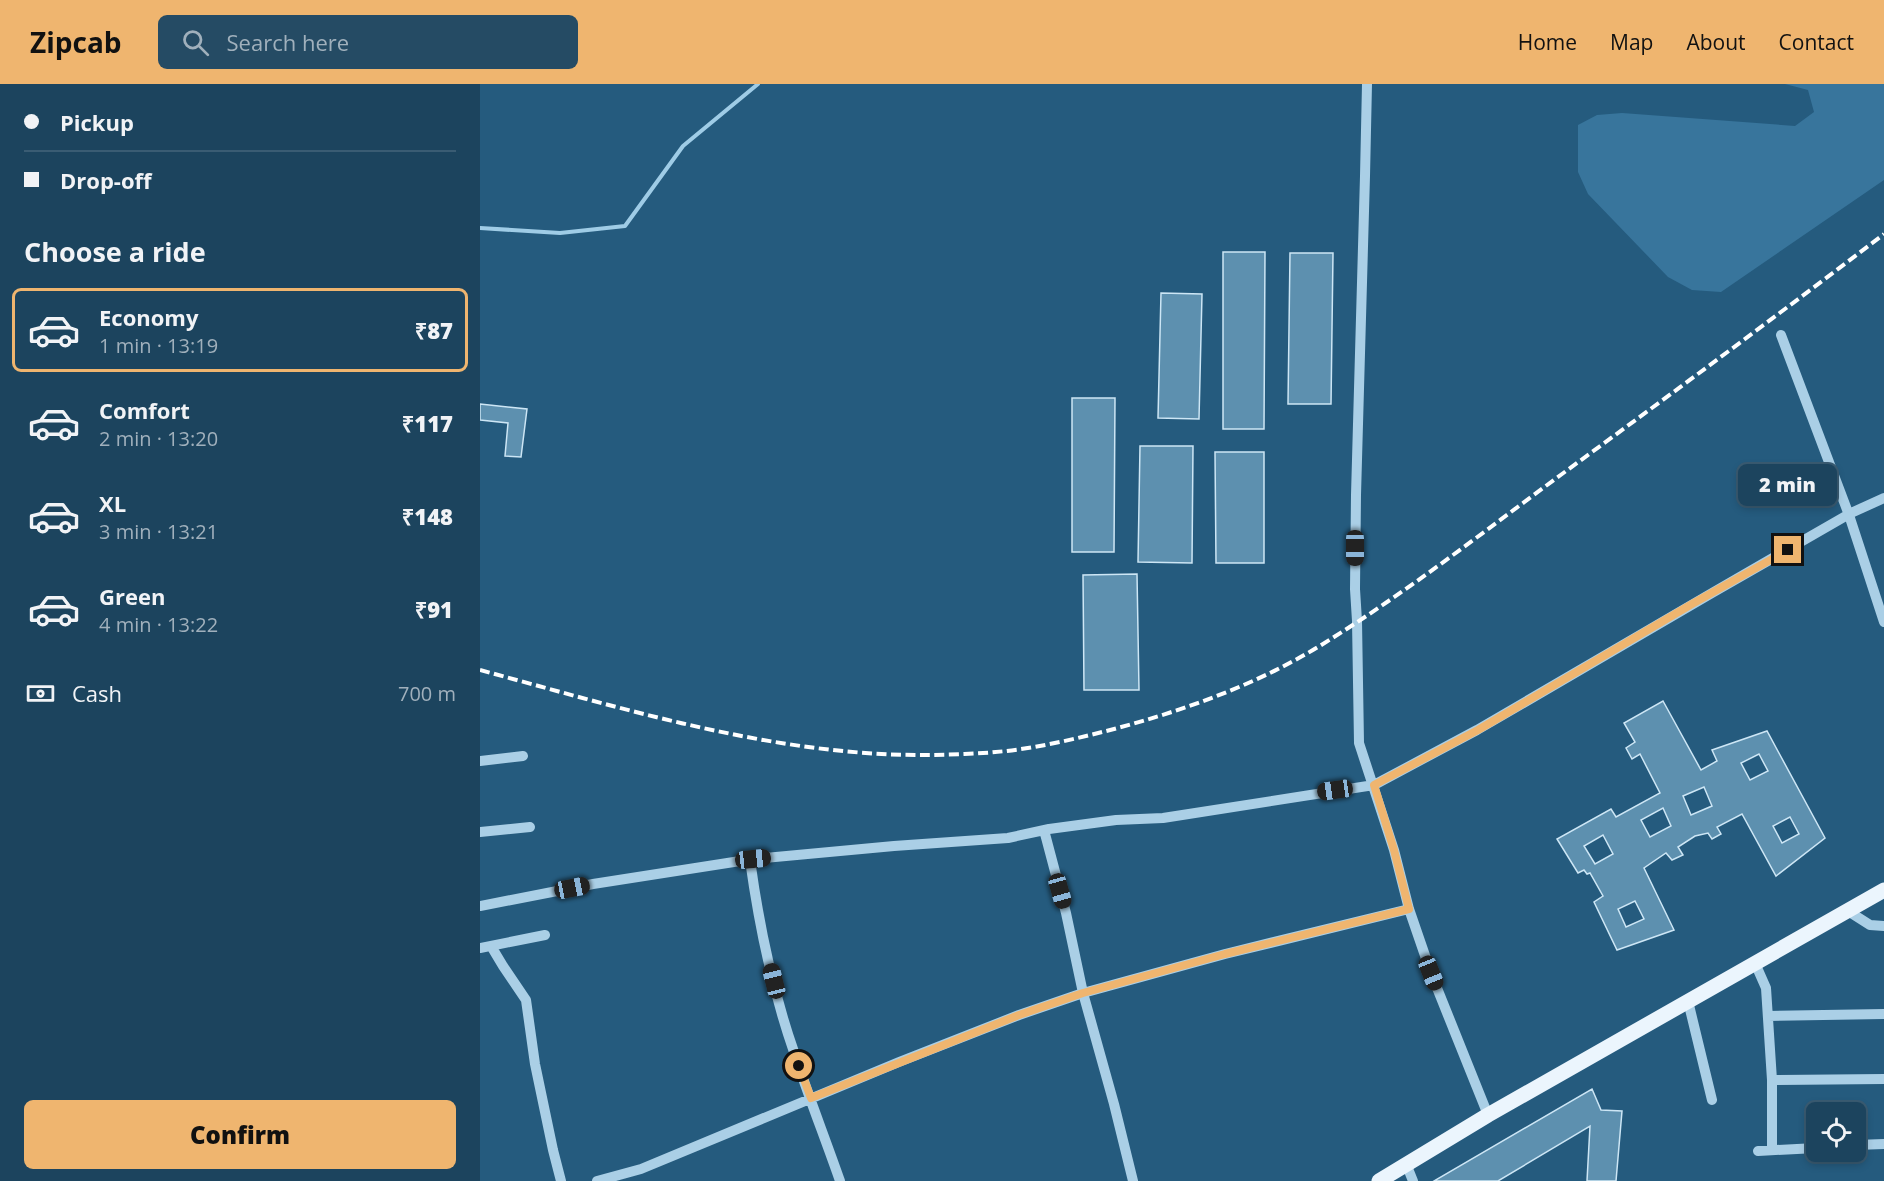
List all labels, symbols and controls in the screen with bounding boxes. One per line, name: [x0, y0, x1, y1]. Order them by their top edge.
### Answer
search box: [158, 15, 578, 69]
text: Zipcab: [30, 23, 122, 61]
icon: search: [179, 26, 212, 59]
text: Search here: [227, 27, 349, 57]
text: Home: [1518, 28, 1577, 56]
text: Map: [1610, 28, 1653, 56]
text: About: [1686, 28, 1746, 56]
text: Contact: [1779, 28, 1854, 56]
text: Pickup: [60, 107, 134, 137]
text: Drop-off: [60, 165, 152, 195]
text: Choose a ride: [24, 233, 206, 270]
text: Economy: [99, 302, 198, 332]
icon: car: [27, 303, 81, 357]
text: ₹87: [415, 315, 453, 345]
text: 1 min · 13:19: [99, 332, 218, 359]
text: Comfort: [99, 395, 190, 425]
icon: car: [27, 396, 81, 450]
text: ₹117: [402, 408, 453, 438]
text: 2 min · 13:20: [99, 425, 218, 452]
callout: 2 min: [1738, 463, 1838, 505]
text: 2 min: [1759, 471, 1816, 498]
text: XL: [99, 488, 126, 518]
icon: car: [27, 489, 81, 543]
text: ₹148: [402, 501, 453, 531]
text: 3 min · 13:21: [99, 518, 218, 545]
car: [1346, 530, 1364, 566]
route end: [1774, 536, 1801, 563]
text: Green: [99, 581, 165, 611]
icon: car: [27, 582, 81, 636]
text: ₹91: [415, 594, 453, 624]
text: 4 min · 13:22: [99, 611, 218, 638]
icon: cash: [24, 677, 57, 710]
text: Cash: [72, 678, 122, 708]
text: 700 m: [398, 680, 456, 707]
car: [1316, 779, 1354, 801]
car: [734, 848, 772, 870]
car: [1046, 871, 1074, 911]
car: [553, 876, 591, 900]
car: [1416, 953, 1446, 993]
car: [761, 961, 787, 1001]
route start: [785, 1052, 812, 1079]
button: Confirm: [24, 1100, 456, 1169]
map controls: [1806, 1102, 1866, 1162]
button: locate: [1806, 1102, 1866, 1162]

